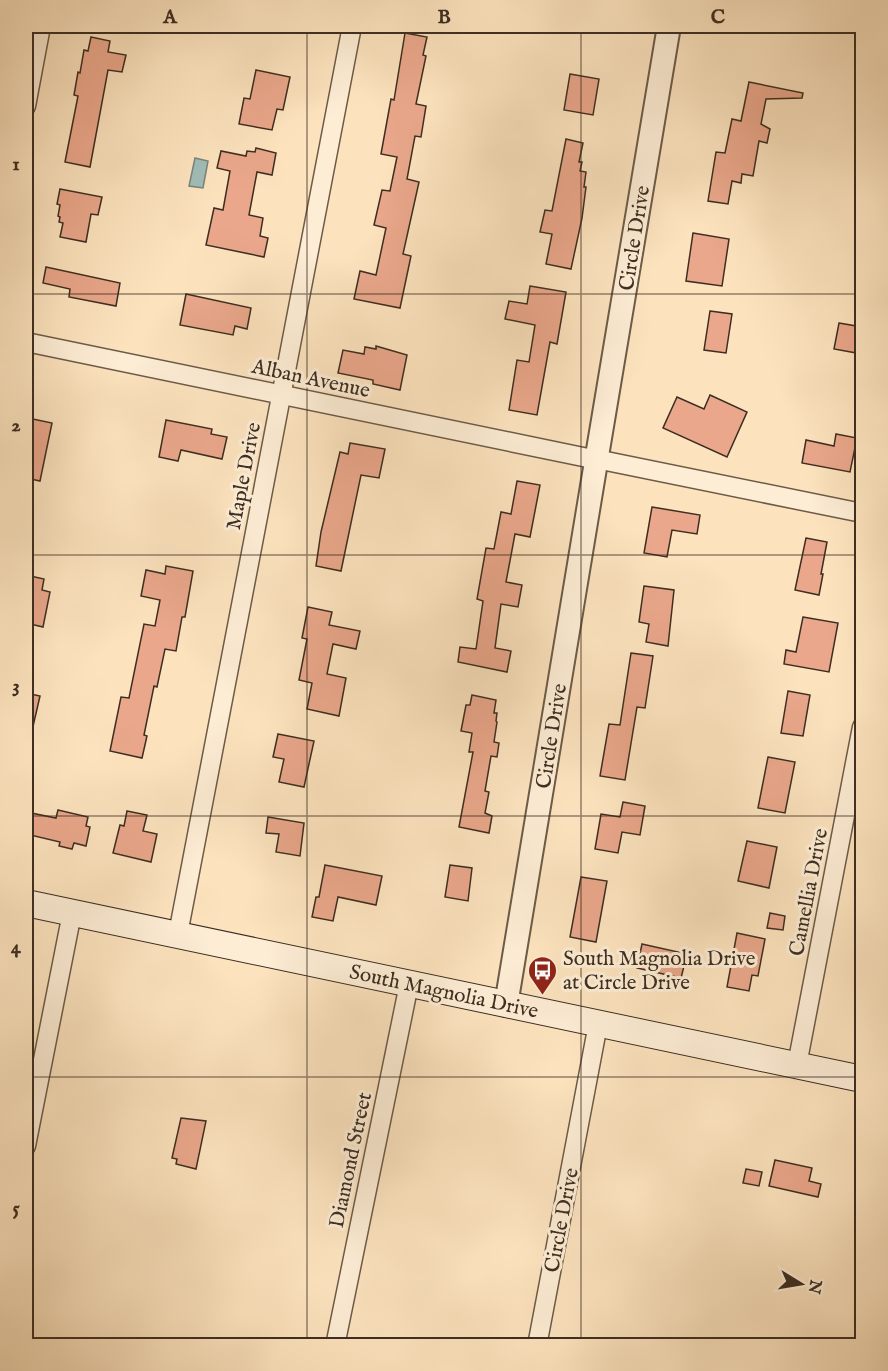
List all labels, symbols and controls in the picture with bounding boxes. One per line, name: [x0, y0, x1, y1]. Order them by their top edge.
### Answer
text: A: [162, 5, 178, 30]
text: B: [437, 5, 451, 30]
text: C: [711, 5, 725, 30]
text: 1: [12, 152, 20, 177]
street label: Circle Drive: [614, 183, 657, 293]
street label: Alban Avenue: [248, 354, 373, 405]
text: 2: [11, 413, 21, 438]
street label: Maple Drive: [221, 420, 268, 532]
text: 3: [12, 674, 20, 699]
street label: Circle Drive: [531, 681, 574, 791]
street label: Camellia Drive: [784, 826, 835, 958]
text: 4: [11, 935, 22, 960]
place label: South Magnolia Drive at Circle Drive: [563, 946, 756, 997]
bus stop icon: South Magnolia Drive at Circle Drive: [526, 954, 558, 996]
street label: South Magnolia Drive: [347, 959, 541, 1026]
street label: Diamond Street: [324, 1090, 379, 1231]
street label: Circle Drive: [539, 1165, 586, 1275]
text: 5: [12, 1196, 20, 1221]
north arrow: [771, 1254, 831, 1314]
text: N: [803, 1277, 825, 1295]

